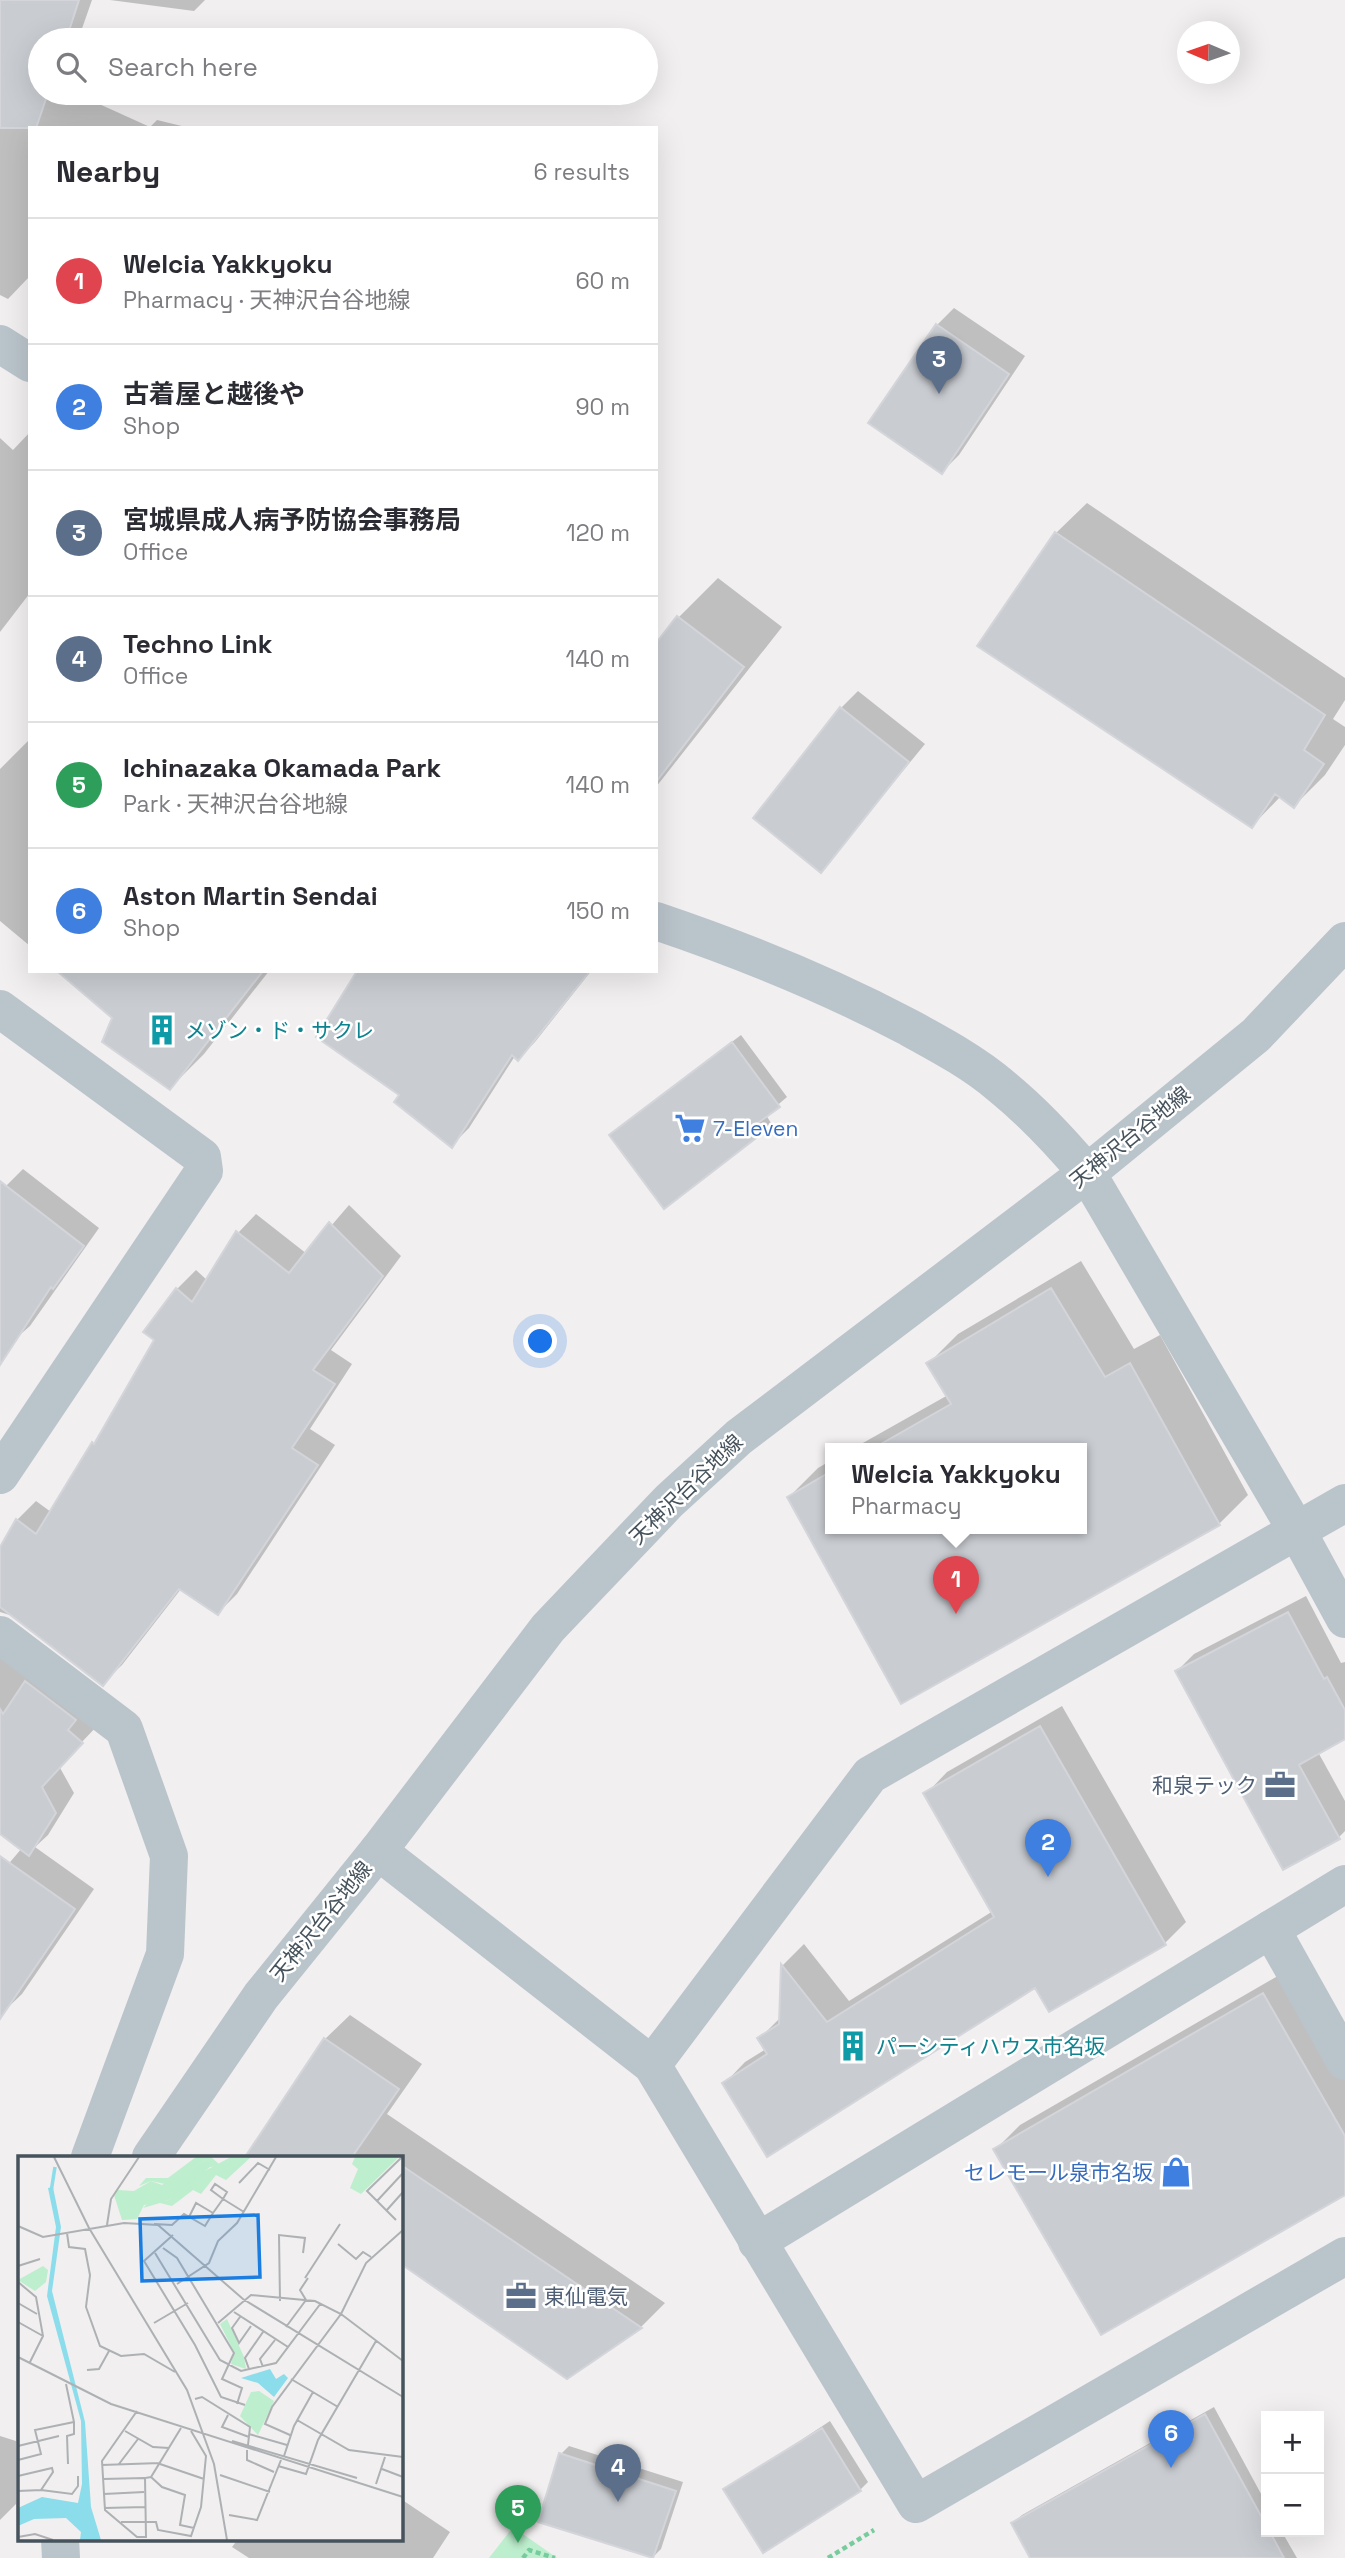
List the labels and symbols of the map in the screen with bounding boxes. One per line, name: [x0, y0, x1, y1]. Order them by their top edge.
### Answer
north arrow: [1177, 21, 1240, 84]
pin: 3: [916, 336, 962, 394]
building icon: メゾン・ド・サクレ: [145, 1013, 179, 1047]
place label: メゾン・ド・サクレ: [185, 1017, 374, 1044]
street label: 天神沢台谷地線: [1064, 1080, 1196, 1194]
supermarket icon: 7-Eleven: [673, 1111, 707, 1145]
place label: 7-Eleven: [713, 1115, 798, 1142]
your location: [523, 1324, 557, 1358]
street label: 天神沢台谷地線: [624, 1428, 748, 1550]
pin: 1: [933, 1556, 979, 1614]
office icon: 和泉テック: [1263, 1768, 1297, 1802]
place label: 和泉テック: [1152, 1772, 1257, 1799]
pin: 2: [1025, 1819, 1071, 1877]
street label: 天神沢台谷地線: [264, 1855, 378, 1987]
building icon: パーシティハウス市名坂: [836, 2029, 870, 2063]
place label: パーシティハウス市名坂: [876, 2033, 1105, 2060]
shop icon: セレモール泉市名坂: [1159, 2155, 1193, 2189]
inset map: [18, 2156, 402, 2540]
place label: セレモール泉市名坂: [964, 2159, 1153, 2186]
office icon: 東仙電気: [504, 2279, 538, 2313]
place label: 東仙電気: [544, 2283, 628, 2310]
pin: 6: [1148, 2410, 1194, 2468]
pin: 4: [595, 2444, 641, 2502]
pin: 5: [495, 2485, 541, 2543]

